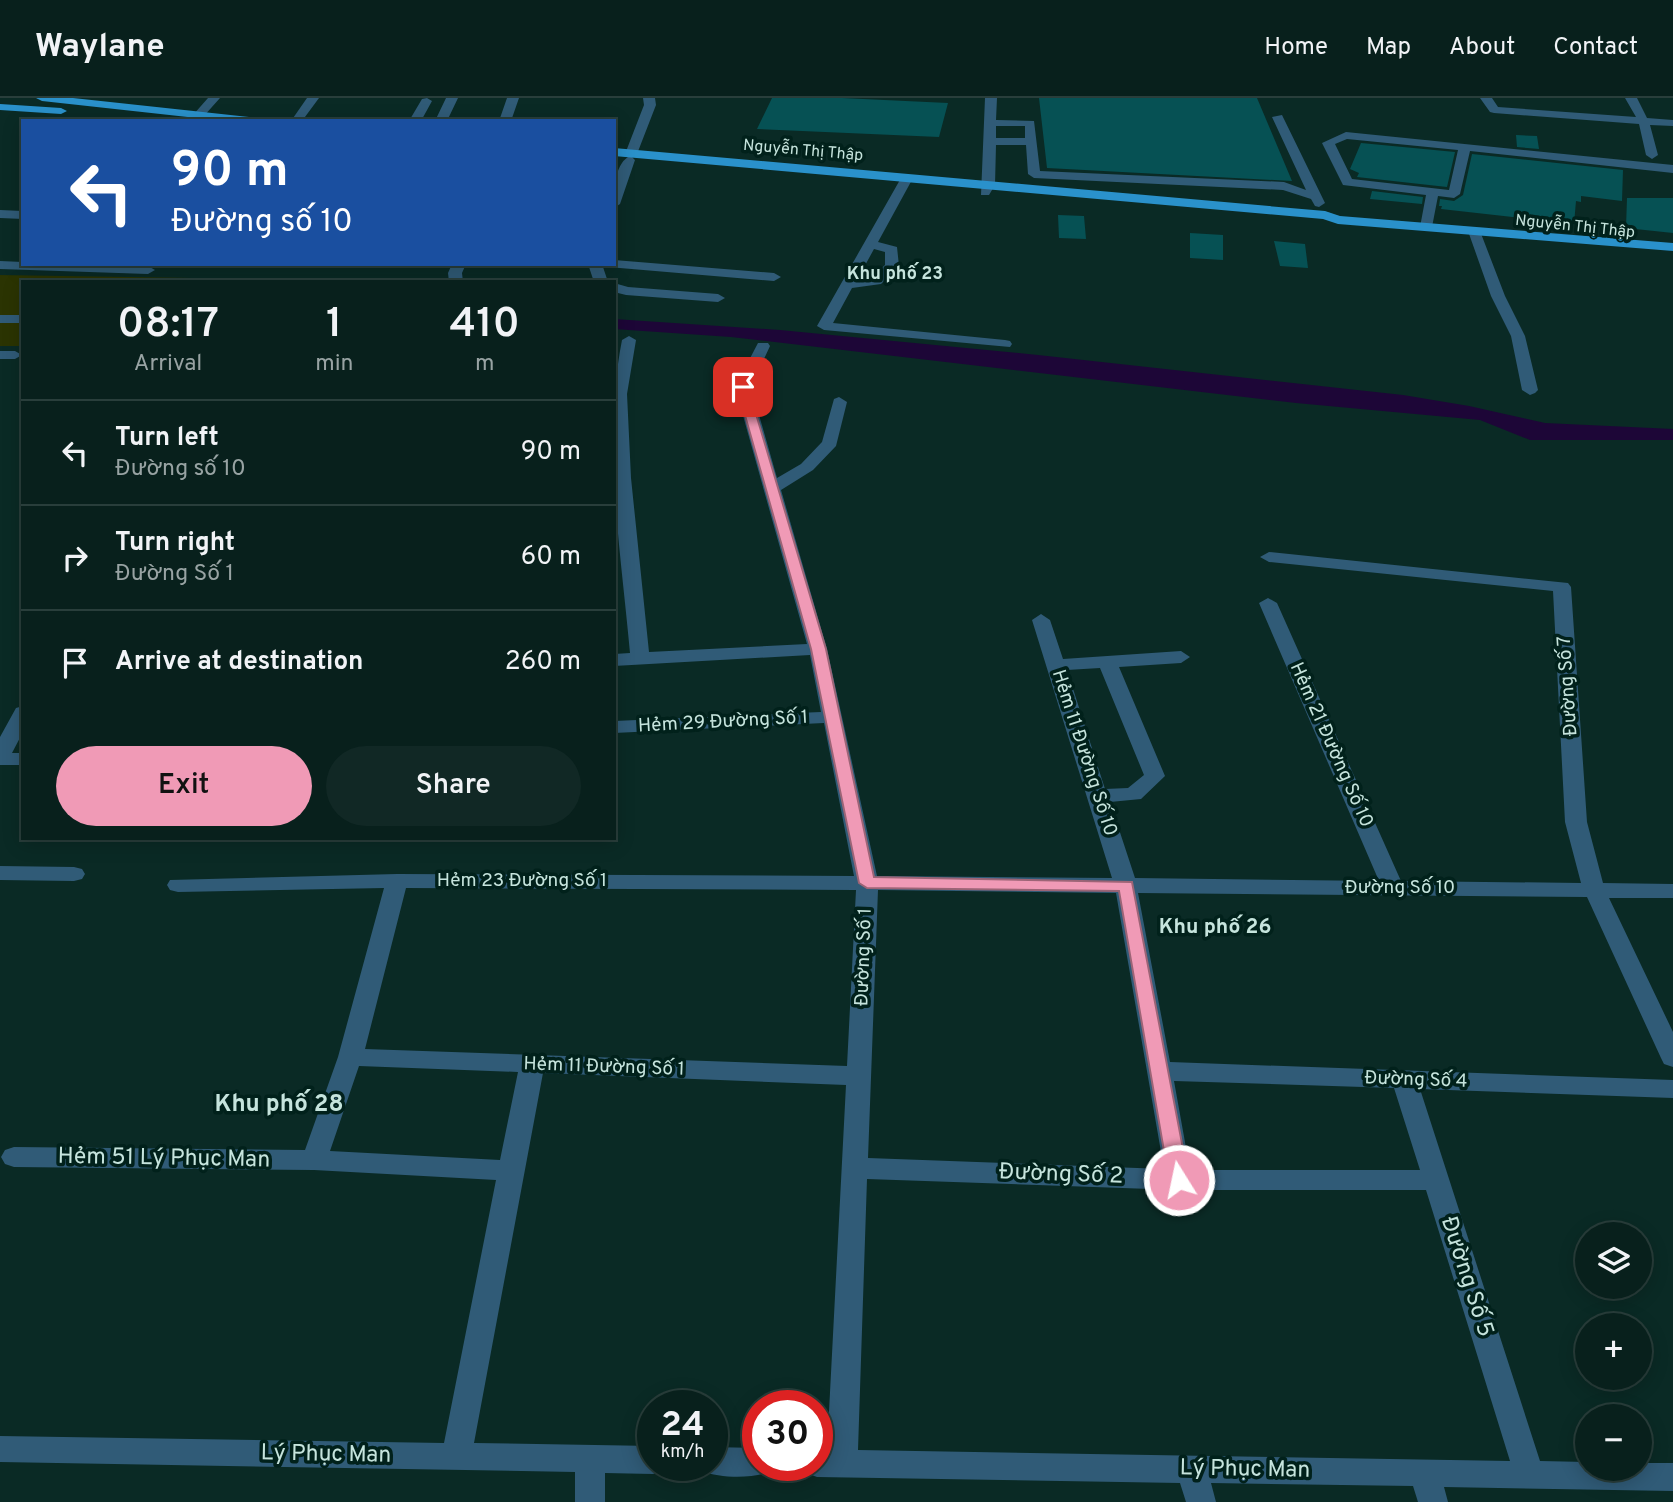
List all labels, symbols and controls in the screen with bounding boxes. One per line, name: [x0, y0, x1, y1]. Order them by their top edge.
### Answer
text: Waylane: [35, 27, 165, 69]
text: Home: [1264, 33, 1328, 63]
text: Map: [1366, 33, 1411, 63]
text: About: [1449, 33, 1515, 63]
text: Contact: [1553, 33, 1638, 63]
street label: Nguyễn Thị Thập: [742, 134, 864, 166]
text: 90 m: [171, 142, 289, 204]
icon: left: [56, 147, 147, 238]
text: Đường số 10: [171, 203, 353, 243]
street label: Nguyễn Thị Thập: [1514, 209, 1636, 243]
district label: Khu phố 23: [847, 262, 943, 286]
text: 08:17: [117, 299, 219, 352]
text: 1: [326, 299, 343, 352]
text: 410: [449, 299, 520, 352]
text: Arrival: [134, 350, 202, 379]
text: min: [315, 350, 353, 379]
text: m: [475, 350, 494, 379]
pin: [713, 357, 773, 417]
icon: arrive: [724, 368, 762, 406]
text: Turn left: [115, 422, 219, 455]
icon: left: [56, 434, 94, 472]
text: 90 m: [521, 436, 581, 469]
text: Đường số 10: [115, 455, 246, 484]
text: Turn right: [115, 527, 235, 560]
icon: right: [56, 539, 94, 577]
text: 60 m: [521, 541, 581, 574]
text: Đường Số 1: [115, 560, 234, 589]
street label: Đường Số 7: [1553, 635, 1583, 737]
icon: arrive: [56, 644, 94, 682]
text: Arrive at destination: [115, 646, 363, 679]
text: 260 m: [505, 646, 581, 679]
street label: Hẻm 21 Đường Số 10: [1284, 659, 1378, 831]
street label: Hẻm 11 Đường Số 10: [1046, 667, 1122, 839]
street label: Hẻm 29 Đường Số 1: [637, 706, 809, 738]
button: Exit: [56, 746, 312, 826]
button: Share: [326, 746, 581, 826]
street label: Hẻm 23 Đường Số 1: [437, 869, 607, 893]
street label: Đường Số 10: [1345, 876, 1455, 900]
street label: Đường Số 1: [850, 907, 878, 1007]
district label: Khu phố 26: [1159, 914, 1271, 941]
street label: Hẻm 11 Đường Số 1: [523, 1052, 685, 1082]
street label: Đường Số 4: [1364, 1066, 1468, 1094]
district label: Khu phố 28: [214, 1089, 344, 1120]
street label: Hẻm 51 Lý Phục Man: [57, 1143, 271, 1175]
position arrow: [1142, 1143, 1216, 1217]
street label: Đường Số 2: [998, 1157, 1124, 1192]
street label: Đường Số 5: [1433, 1213, 1500, 1341]
map controls: [1575, 1222, 1652, 1481]
button: layers: [1575, 1222, 1652, 1299]
button: +: [1575, 1313, 1652, 1390]
speed limit sign: 30: [742, 1390, 833, 1481]
text: 24: [661, 1404, 704, 1448]
button: −: [1575, 1404, 1652, 1481]
street label: Lý Phục Man: [260, 1439, 392, 1471]
text: km/h: [661, 1441, 704, 1464]
street label: Lý Phục Man: [1179, 1454, 1311, 1486]

